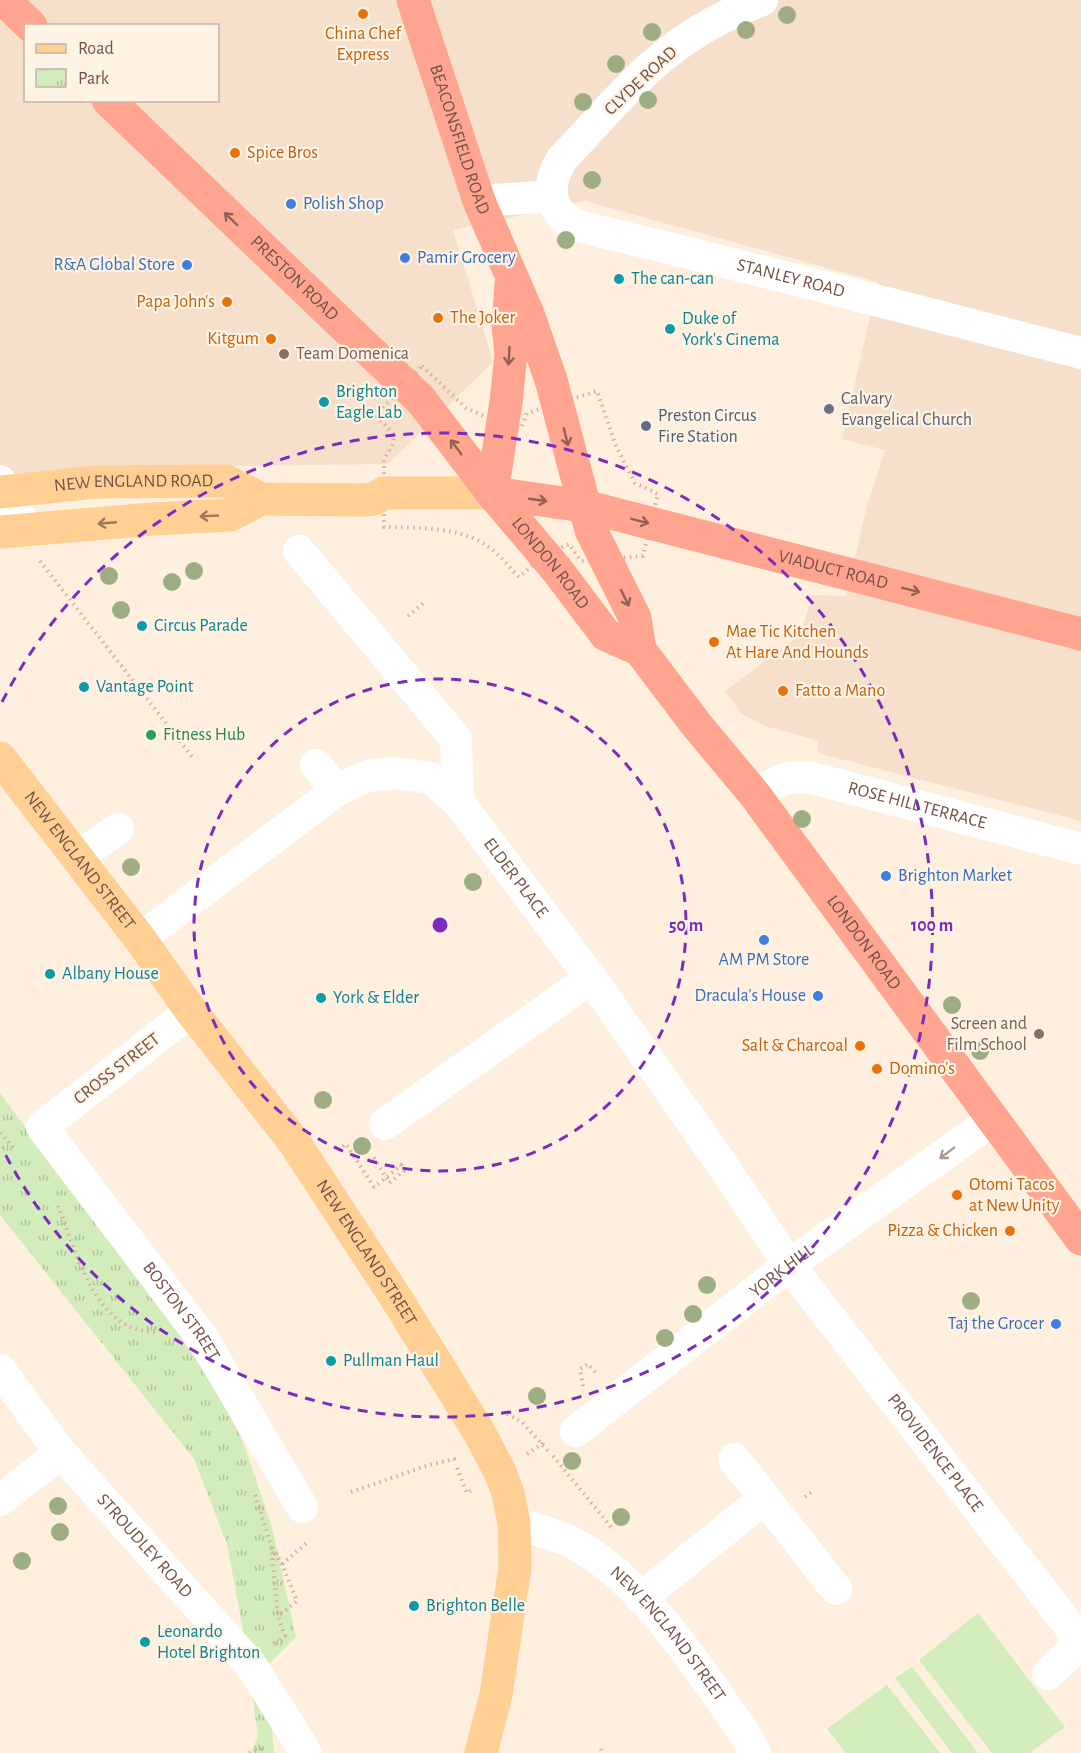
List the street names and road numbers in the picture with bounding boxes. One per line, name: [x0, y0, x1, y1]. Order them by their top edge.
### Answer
street label: CLYDE ROAD: [601, 43, 681, 119]
street label: BEACONSFIELD ROAD: [426, 62, 493, 217]
street label: PRESTON ROAD: [247, 233, 342, 325]
street label: STANLEY ROAD: [735, 256, 847, 301]
street label: NEW ENGLAND ROAD: [53, 472, 213, 495]
street label: LONDON ROAD: [508, 514, 592, 613]
street label: VIADUCT ROAD: [776, 547, 890, 593]
street label: ROSE HILL TERRACE: [846, 779, 989, 833]
street label: NEW ENGLAND STREET: [21, 788, 139, 934]
street label: ELDER PLACE: [480, 835, 551, 921]
street label: LONDON ROAD: [823, 892, 904, 993]
street label: CROSS STREET: [71, 1030, 164, 1108]
street label: NEW ENGLAND STREET: [312, 1177, 420, 1329]
street label: YORK HILL: [747, 1241, 818, 1301]
street label: BOSTON STREET: [139, 1259, 223, 1364]
street label: PROVIDENCE PLACE: [884, 1391, 986, 1516]
street label: STROUDLEY ROAD: [93, 1491, 195, 1602]
street label: NEW ENGLAND STREET: [607, 1563, 729, 1705]

